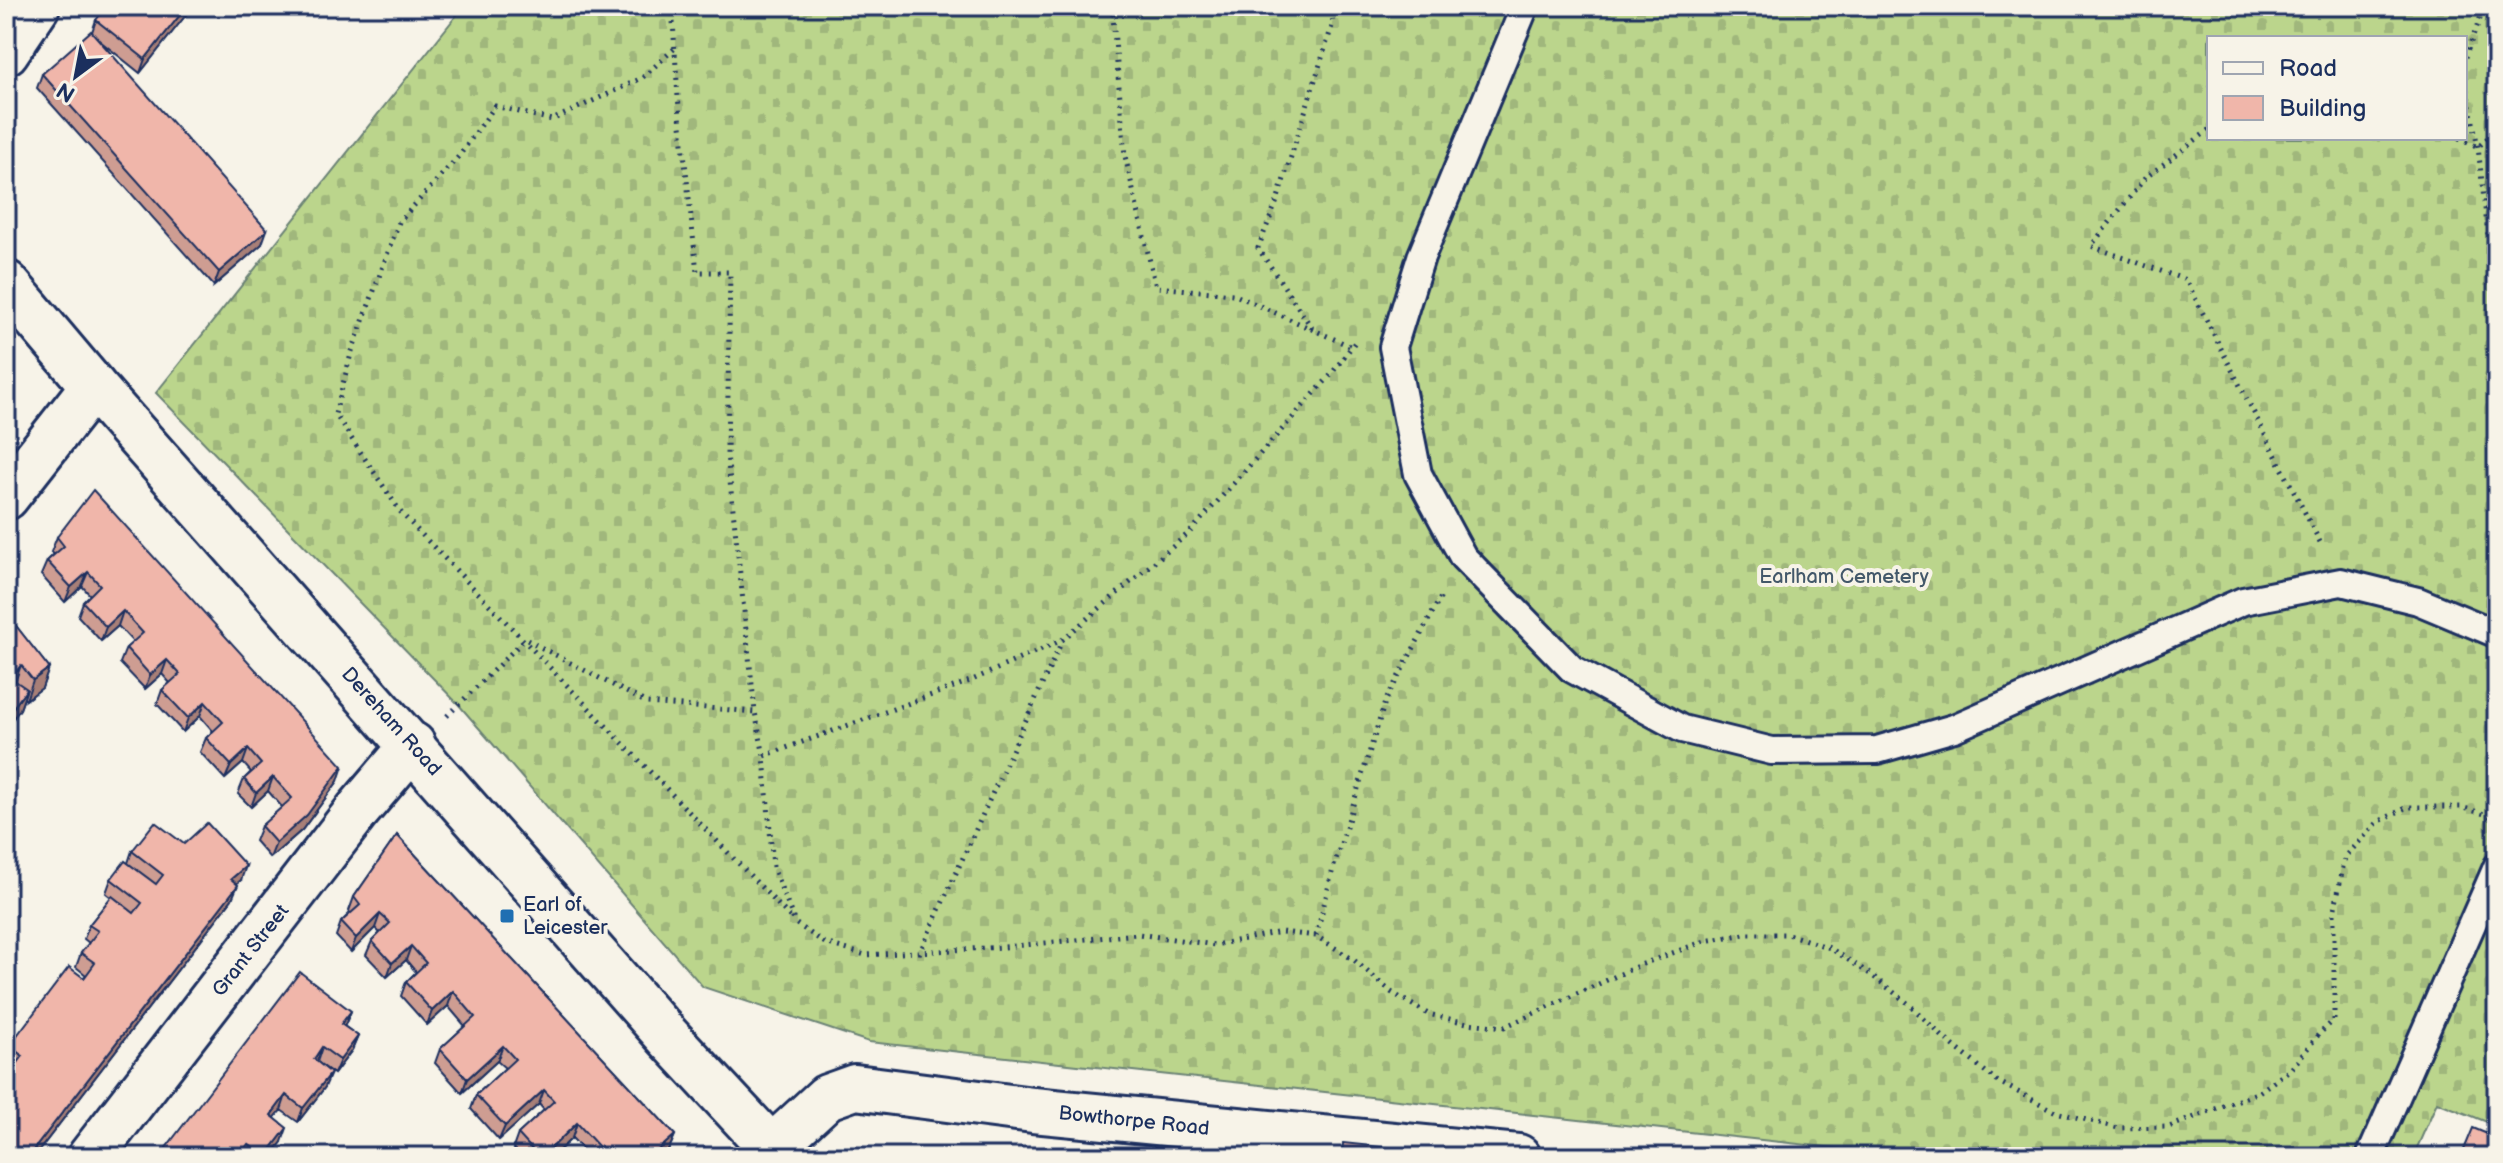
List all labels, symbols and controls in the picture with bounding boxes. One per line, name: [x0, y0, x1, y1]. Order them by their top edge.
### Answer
north arrow: [36, 36, 116, 116]
legend: [2207, 36, 2467, 140]
text: Road: [2279, 54, 2337, 83]
text: N: [52, 76, 80, 108]
text: Building: [2279, 94, 2366, 123]
park label: Earlham Cemetery: [1759, 565, 1929, 589]
street label: Dereham Road: [336, 663, 446, 781]
place label: Earl of Leicester: [523, 893, 608, 940]
street label: Grant Street: [207, 900, 294, 1002]
marker: Earl of Leicester: [498, 907, 516, 925]
street label: Bowthorpe Road: [1057, 1101, 1210, 1141]

